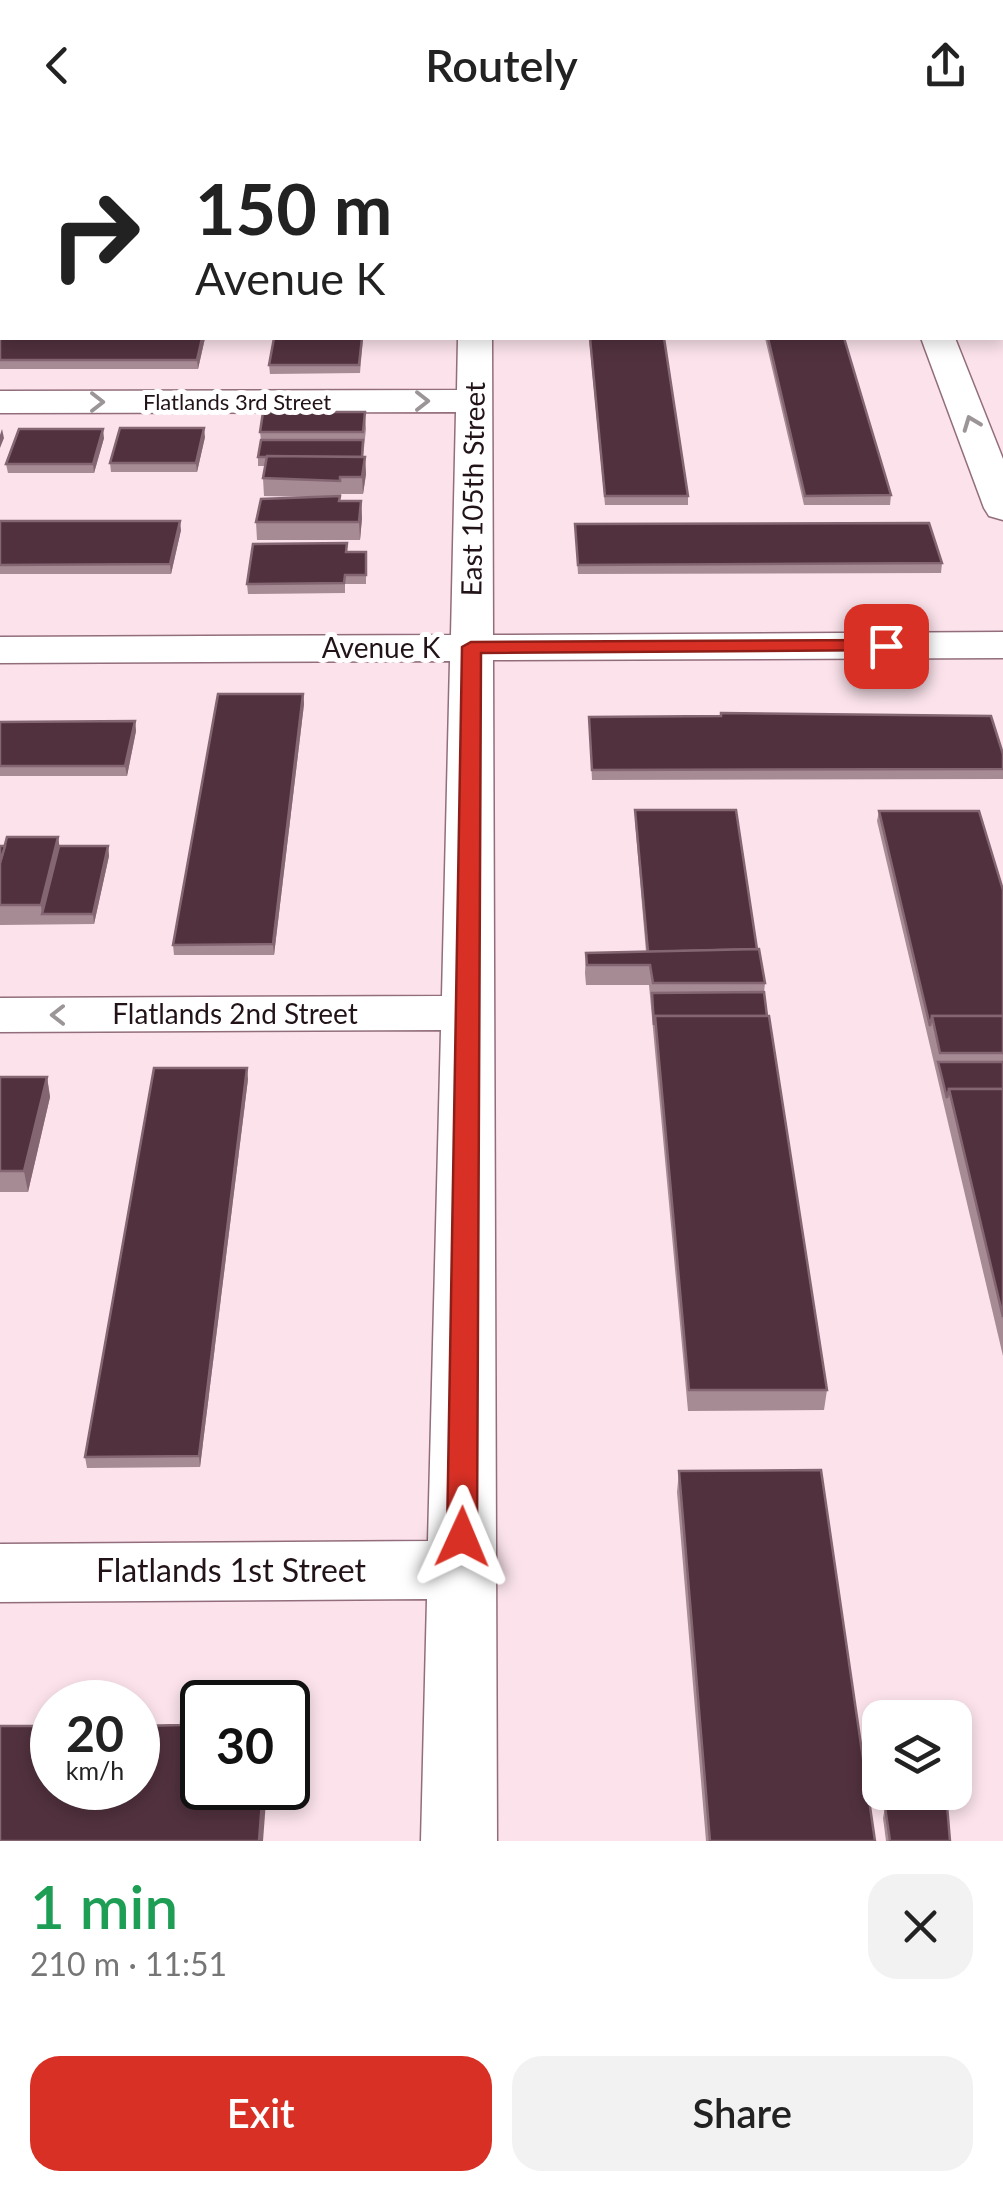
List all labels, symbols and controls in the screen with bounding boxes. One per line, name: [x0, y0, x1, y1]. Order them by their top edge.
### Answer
icon: back: [30, 38, 85, 93]
text: Routely: [425, 38, 578, 92]
icon: share: [918, 38, 973, 93]
text: 150 m: [195, 166, 392, 250]
icon: right: [30, 170, 160, 300]
text: Avenue K: [195, 251, 385, 305]
street label: East 105th Street: [453, 381, 491, 597]
street label: Flatlands 3rd Street: [143, 388, 331, 415]
one-way arrow: [416, 390, 431, 412]
one-way arrow: [90, 391, 106, 413]
one-way arrow: [962, 415, 982, 432]
pin: [844, 604, 929, 689]
icon: arrive: [859, 619, 914, 674]
street label: Avenue K: [322, 630, 441, 664]
street label: Flatlands 2nd Street: [112, 996, 358, 1030]
one-way arrow: [49, 1004, 64, 1026]
position arrow: [410, 1485, 514, 1589]
street label: Flatlands 1st Street: [96, 1550, 367, 1589]
speed limit sign: 30: [180, 1680, 310, 1810]
map controls: [862, 1700, 972, 1810]
button: layers: [862, 1700, 972, 1810]
text: 20: [66, 1703, 124, 1763]
text: km/h: [66, 1755, 124, 1785]
text: 1 min: [30, 1870, 178, 1942]
button: close: [868, 1874, 973, 1979]
text: 210 m · 11:51: [30, 1944, 227, 1983]
button: Exit: [30, 2056, 492, 2171]
button: Share: [512, 2056, 973, 2171]

